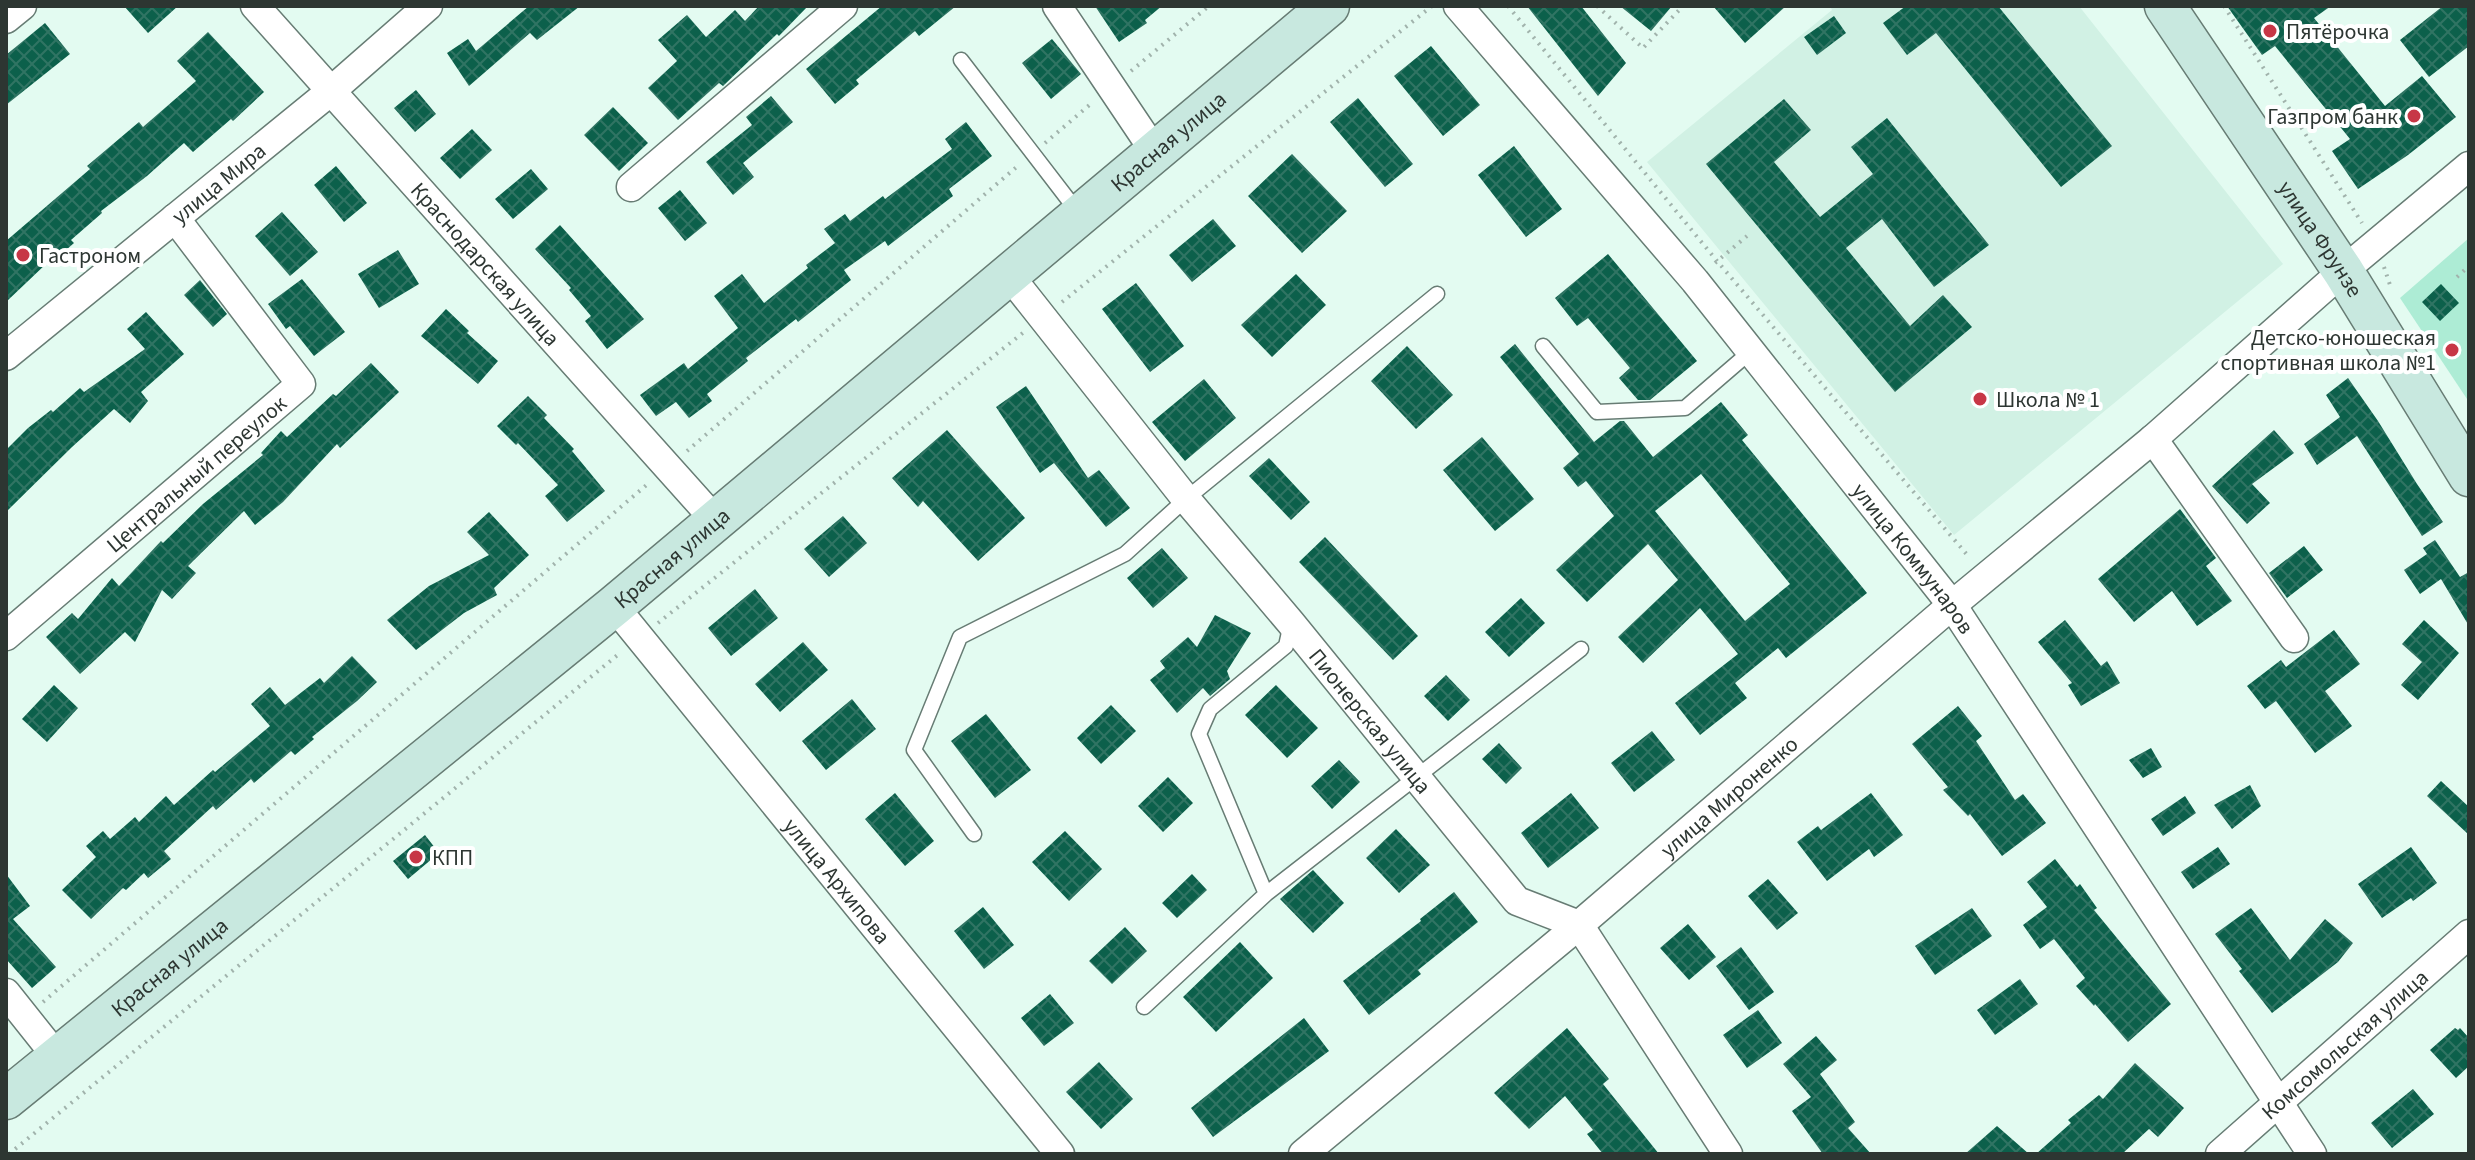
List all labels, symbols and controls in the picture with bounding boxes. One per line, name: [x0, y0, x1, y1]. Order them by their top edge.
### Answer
place label: Пятёрочка: [2286, 16, 2389, 48]
marker: Пятёрочка: [2261, 22, 2279, 40]
street label: Красная улица: [1104, 84, 1234, 200]
place label: Газпром банк: [2267, 101, 2398, 133]
marker: Газпром банк: [2405, 107, 2423, 125]
street label: улица Мира: [165, 135, 273, 232]
street label: улица Фрунзе: [2270, 174, 2370, 304]
street label: Краснодарская улица: [403, 175, 567, 354]
place label: Гастроном: [39, 240, 141, 272]
marker: Гастроном: [14, 246, 32, 264]
place label: Детско-юношеская спортивная школа №1: [2220, 322, 2436, 379]
marker: Детско-юношеская спортивная школа №1: [2443, 341, 2461, 359]
place label: Школа № 1: [1996, 384, 2100, 416]
street label: Центральный переулок: [100, 388, 294, 561]
marker: Школа № 1: [1971, 390, 1989, 408]
street label: улица Коммунаров: [1844, 476, 1982, 640]
street label: Красная улица: [607, 500, 737, 617]
street label: Пионерская улица: [1301, 642, 1439, 801]
street label: улица Мироненко: [1653, 729, 1805, 866]
street label: улица Архипова: [775, 811, 898, 951]
place label: КПП: [432, 842, 473, 874]
marker: КПП: [407, 848, 425, 866]
street label: Красная улица: [104, 910, 235, 1025]
street label: Комсомольская улица: [2254, 962, 2436, 1128]

